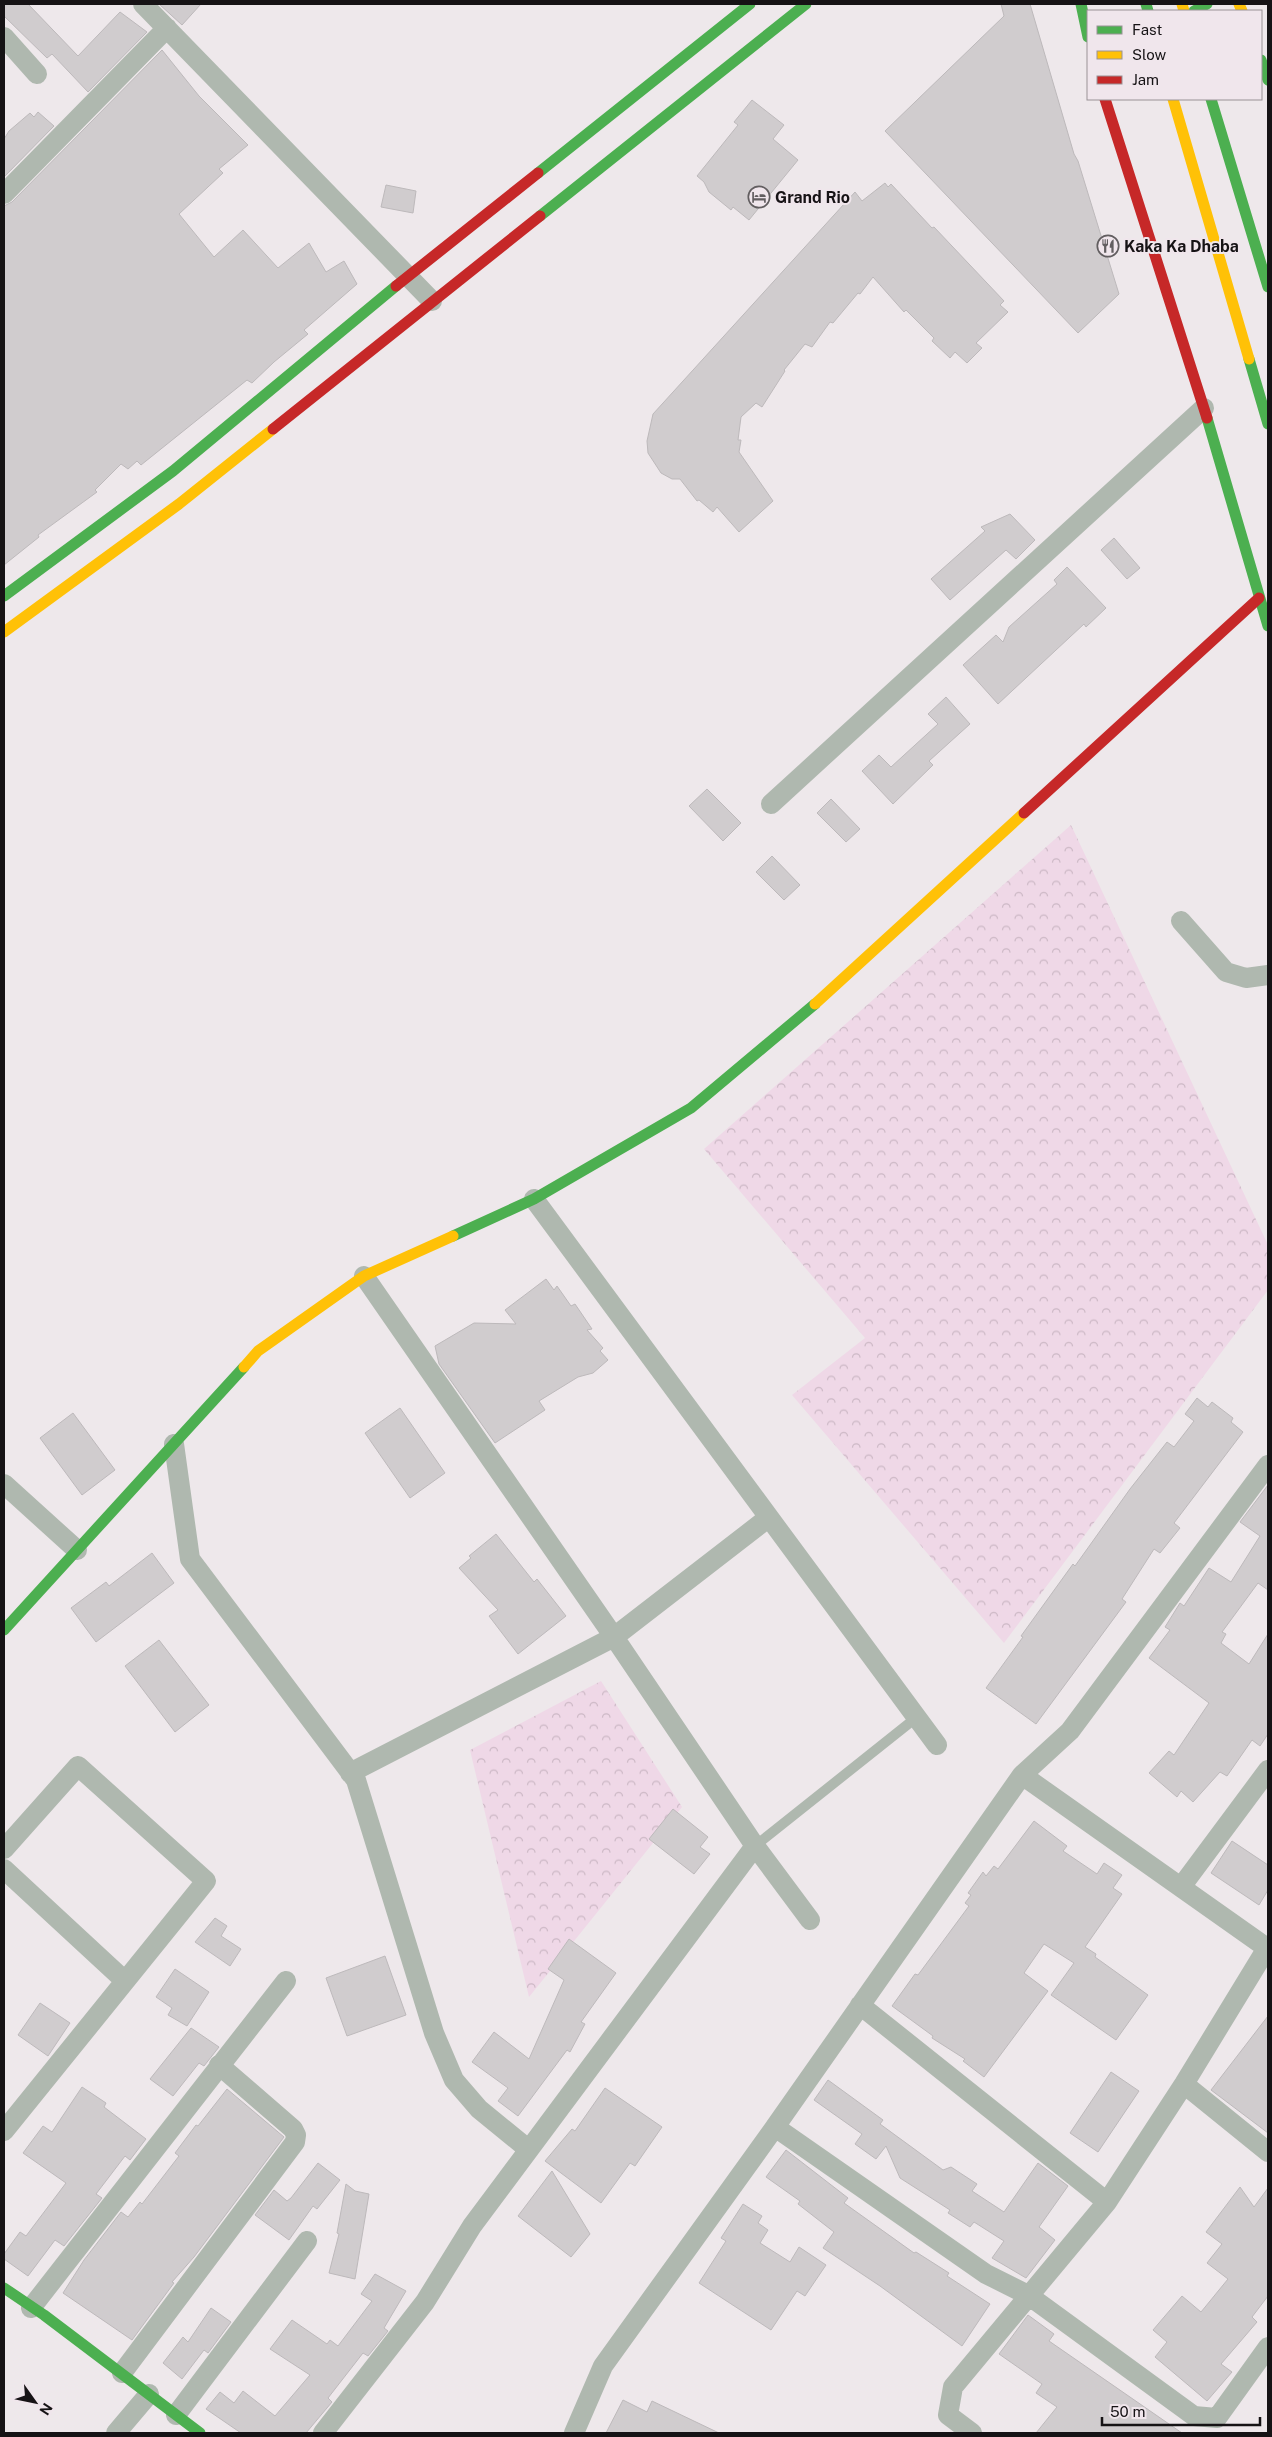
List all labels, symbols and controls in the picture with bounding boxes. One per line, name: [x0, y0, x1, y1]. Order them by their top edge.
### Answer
legend: [1087, 10, 1262, 100]
text: Fast: [1132, 21, 1162, 38]
text: Slow: [1132, 46, 1167, 63]
text: Jam: [1132, 71, 1159, 88]
hotel icon: Grand Rio: [747, 185, 771, 209]
place label: Grand Rio: [775, 188, 850, 207]
restaurant icon: Kaka Ka Dhaba: [1096, 234, 1120, 258]
place label: Kaka Ka Dhaba: [1124, 237, 1239, 256]
north arrow: [10, 2377, 60, 2427]
scale bar: [1102, 2394, 1260, 2426]
text: N: [36, 2400, 56, 2418]
text: 50 m: [1110, 2403, 1145, 2420]

